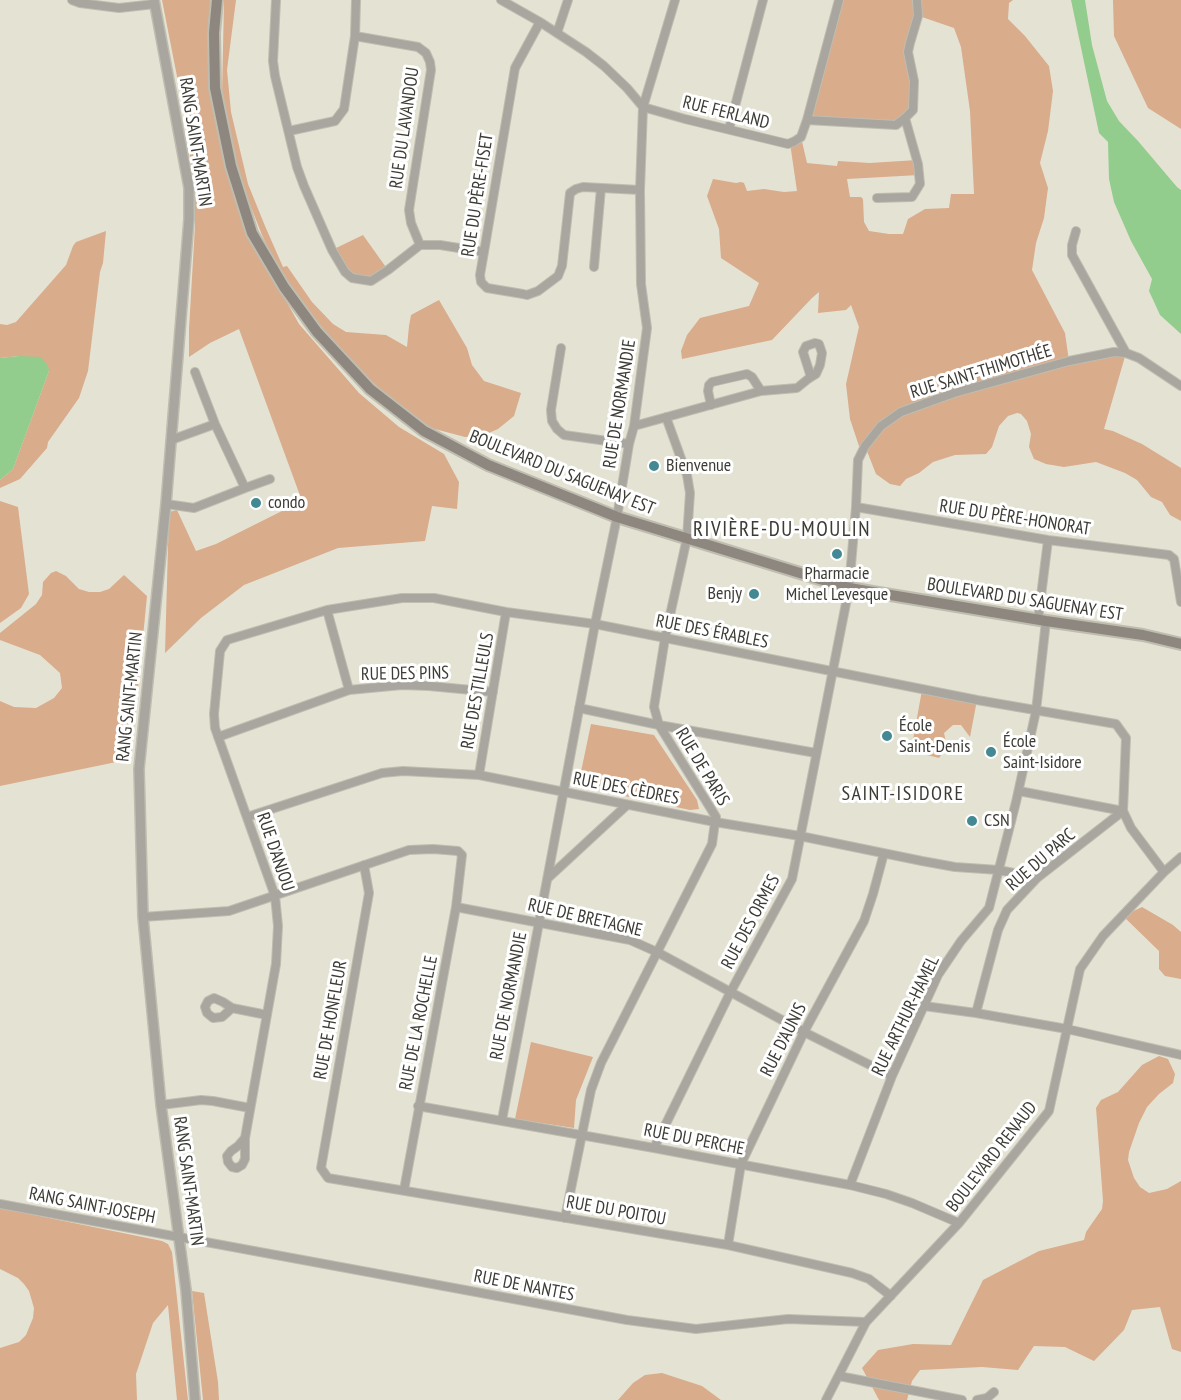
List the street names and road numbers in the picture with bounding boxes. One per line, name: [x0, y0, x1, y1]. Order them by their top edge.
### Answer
street label: RUE DU LAVANDOU: [386, 66, 424, 190]
street label: RANG SAINT-MARTIN: [174, 76, 216, 208]
street label: RUE FERLAND: [680, 92, 772, 134]
street label: RUE DU PÈRE-FISET: [458, 132, 498, 258]
street label: RUE DE NORMANDIE: [599, 338, 641, 470]
street label: RUE SAINT-THIMOTHÉE: [908, 340, 1054, 404]
street label: BOULEVARD DU SAGUENAY EST: [466, 426, 658, 520]
street label: RUE DU PÈRE-HONORAT: [938, 495, 1092, 541]
street label: BOULEVARD DU SAGUENAY EST: [926, 574, 1124, 626]
street label: RUE DES ÉRABLES: [654, 611, 770, 653]
street label: RANG SAINT-MARTIN: [112, 631, 148, 763]
street label: RUE DES TILLEULS: [457, 631, 499, 751]
street label: RUE DES PINS: [361, 662, 449, 686]
street label: RUE DE PARIS: [670, 724, 734, 810]
street label: RUE DES CÈDRES: [571, 768, 681, 810]
street label: RUE D'ANJOU: [251, 810, 299, 894]
street label: RUE DU PARC: [1002, 824, 1080, 896]
street label: RUE DES ORMES: [717, 871, 785, 973]
street label: RUE DE BRETAGNE: [526, 894, 644, 942]
street label: RUE DE NORMANDIE: [486, 930, 532, 1062]
street label: RUE ARTHUR-HAMEL: [868, 952, 944, 1080]
street label: RUE DE LA ROCHELLE: [395, 954, 443, 1092]
street label: RUE DE HONFLEUR: [310, 959, 352, 1081]
street label: RUE D'AUNIS: [756, 1000, 812, 1080]
street label: BOULEVARD RENAUD: [942, 1097, 1042, 1217]
street label: RANG SAINT-MARTIN: [168, 1115, 208, 1247]
street label: RUE DU PERCHE: [642, 1120, 746, 1160]
street label: RANG SAINT-JOSEPH: [27, 1183, 157, 1229]
street label: RUE DU POITOU: [564, 1192, 668, 1230]
street label: RUE DE NANTES: [472, 1266, 576, 1306]

